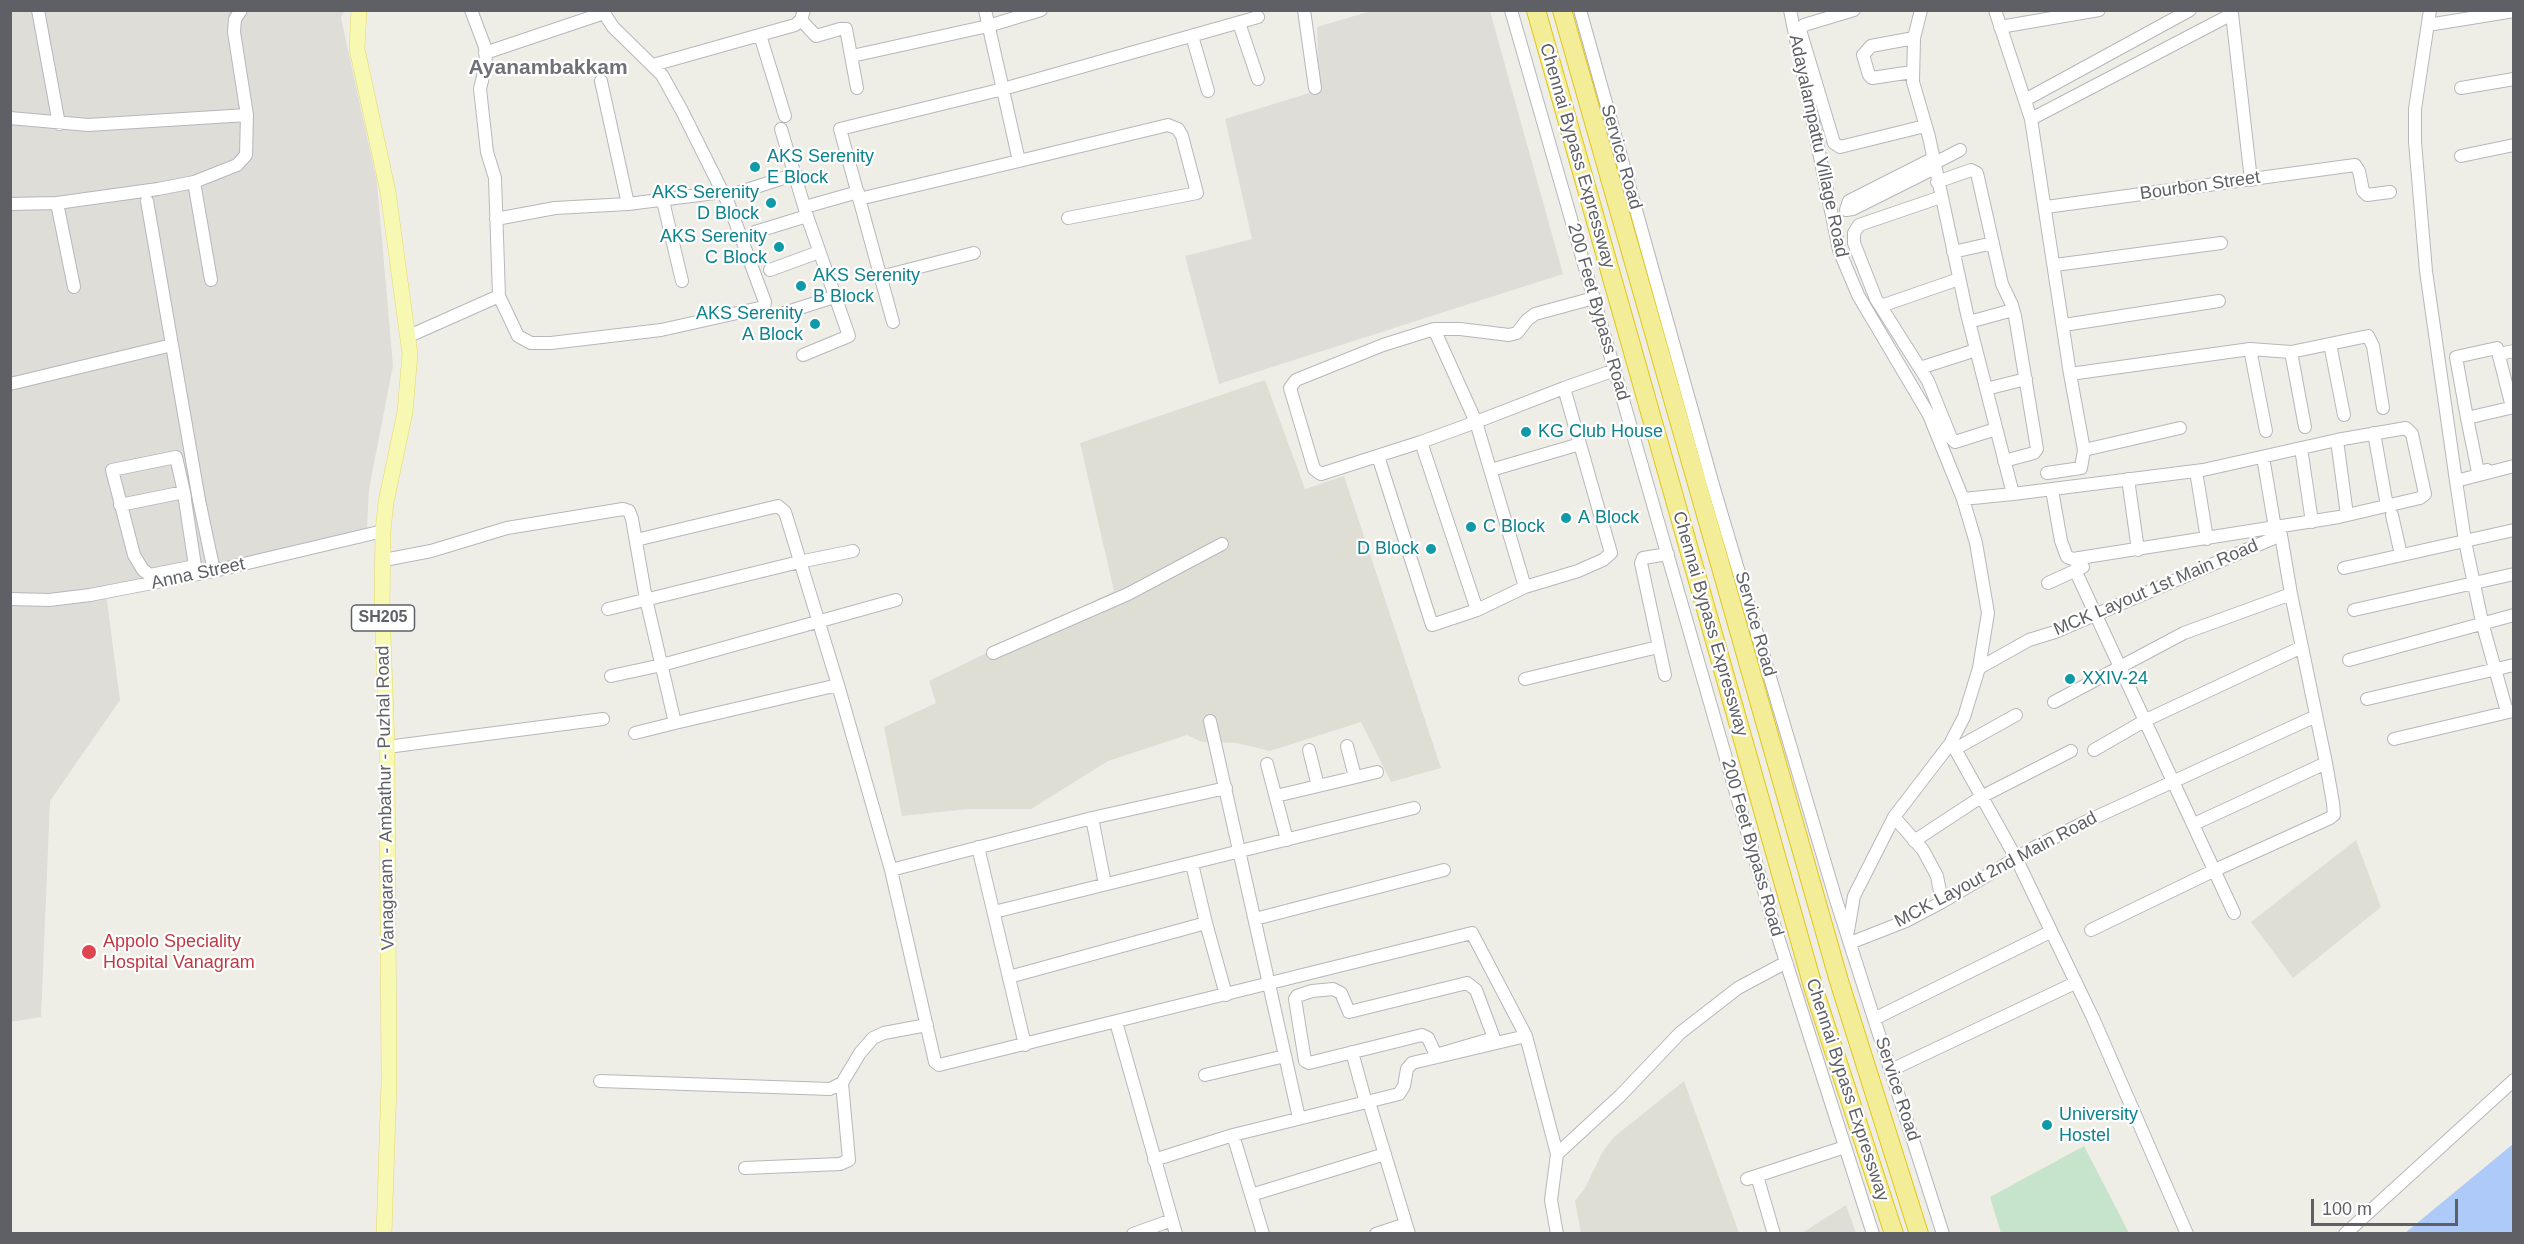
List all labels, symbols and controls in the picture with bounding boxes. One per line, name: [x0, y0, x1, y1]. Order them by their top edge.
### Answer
street label: Adayalampattu Village Road: [1784, 33, 1852, 259]
street label: Chennai Bypass Expressway: [1534, 41, 1620, 271]
district label: Ayanambakkam: [468, 55, 628, 81]
street label: Service Road: [1596, 102, 1646, 212]
place label: AKS Serenity E Block: [767, 146, 874, 188]
marker: AKS Serenity E Block: [748, 160, 762, 174]
street label: Bourbon Street: [2139, 167, 2261, 205]
place label: AKS Serenity D Block: [652, 182, 759, 224]
marker: AKS Serenity D Block: [764, 196, 778, 210]
street label: 200 Feet Bypass Road: [1562, 221, 1634, 403]
place label: AKS Serenity C Block: [660, 226, 767, 268]
marker: AKS Serenity C Block: [772, 240, 786, 254]
place label: AKS Serenity B Block: [813, 265, 920, 308]
marker: AKS Serenity B Block: [794, 279, 808, 293]
place label: AKS Serenity A Block: [696, 303, 803, 346]
marker: AKS Serenity A Block: [808, 317, 822, 331]
place label: KG Club House: [1538, 421, 1663, 443]
marker: KG Club House: [1519, 425, 1533, 439]
place label: A Block: [1578, 507, 1639, 529]
street label: Chennai Bypass Expressway: [1667, 509, 1753, 739]
marker: A Block: [1559, 511, 1573, 525]
place label: C Block: [1483, 516, 1545, 538]
marker: C Block: [1464, 520, 1478, 534]
street label: MCK Layout 1st Main Road: [2050, 535, 2262, 641]
place label: D Block: [1357, 538, 1419, 560]
marker: D Block: [1424, 542, 1438, 556]
street label: Anna Street: [149, 554, 247, 594]
street label: Service Road: [1730, 569, 1780, 679]
road number: SH205: [352, 605, 415, 631]
street label: Vanagaram - Ambathur - Puzhal Road: [373, 645, 399, 951]
place label: XXIV-24: [2082, 668, 2148, 690]
marker: XXIV-24: [2063, 672, 2077, 686]
street label: 200 Feet Bypass Road: [1716, 757, 1788, 939]
street label: MCK Layout 2nd Main Road: [1891, 807, 2101, 933]
place label: Appolo Speciality Hospital Vanagram: [103, 931, 255, 974]
marker: Appolo Speciality Hospital Vanagram: [80, 943, 98, 961]
street label: Chennai Bypass Expressway: [1801, 976, 1893, 1204]
street label: Service Road: [1870, 1034, 1924, 1144]
place label: University Hostel: [2059, 1104, 2138, 1146]
marker: University Hostel: [2040, 1118, 2054, 1132]
scale bar: [2314, 1187, 2461, 1225]
text: 100 m: [2322, 1199, 2372, 1219]

